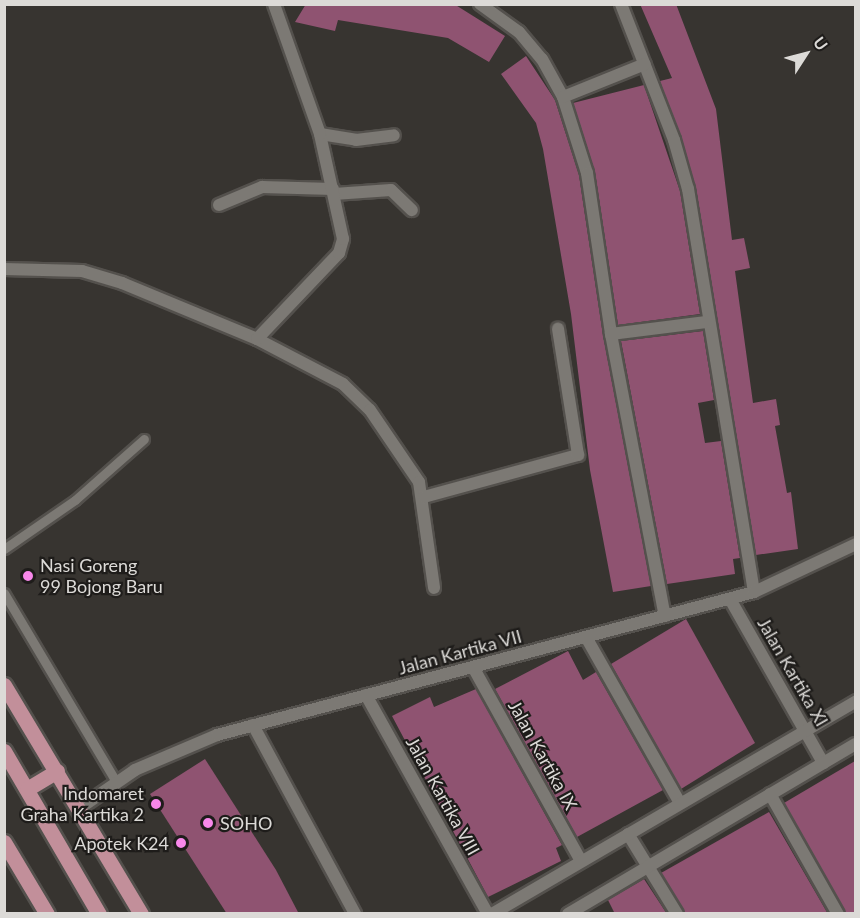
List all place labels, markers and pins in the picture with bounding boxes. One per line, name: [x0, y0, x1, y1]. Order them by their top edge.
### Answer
place label: Nasi Goreng 99 Bojong Baru: [40, 555, 163, 598]
marker: Nasi Goreng 99 Bojong Baru: [21, 569, 35, 583]
place label: Indomaret Graha Kartika 2: [20, 783, 144, 826]
marker: Indomaret Graha Kartika 2: [149, 797, 163, 811]
place label: SOHO: [220, 812, 272, 834]
marker: SOHO: [201, 816, 215, 830]
place label: Apotek K24: [74, 832, 169, 854]
marker: Apotek K24: [174, 836, 188, 850]

